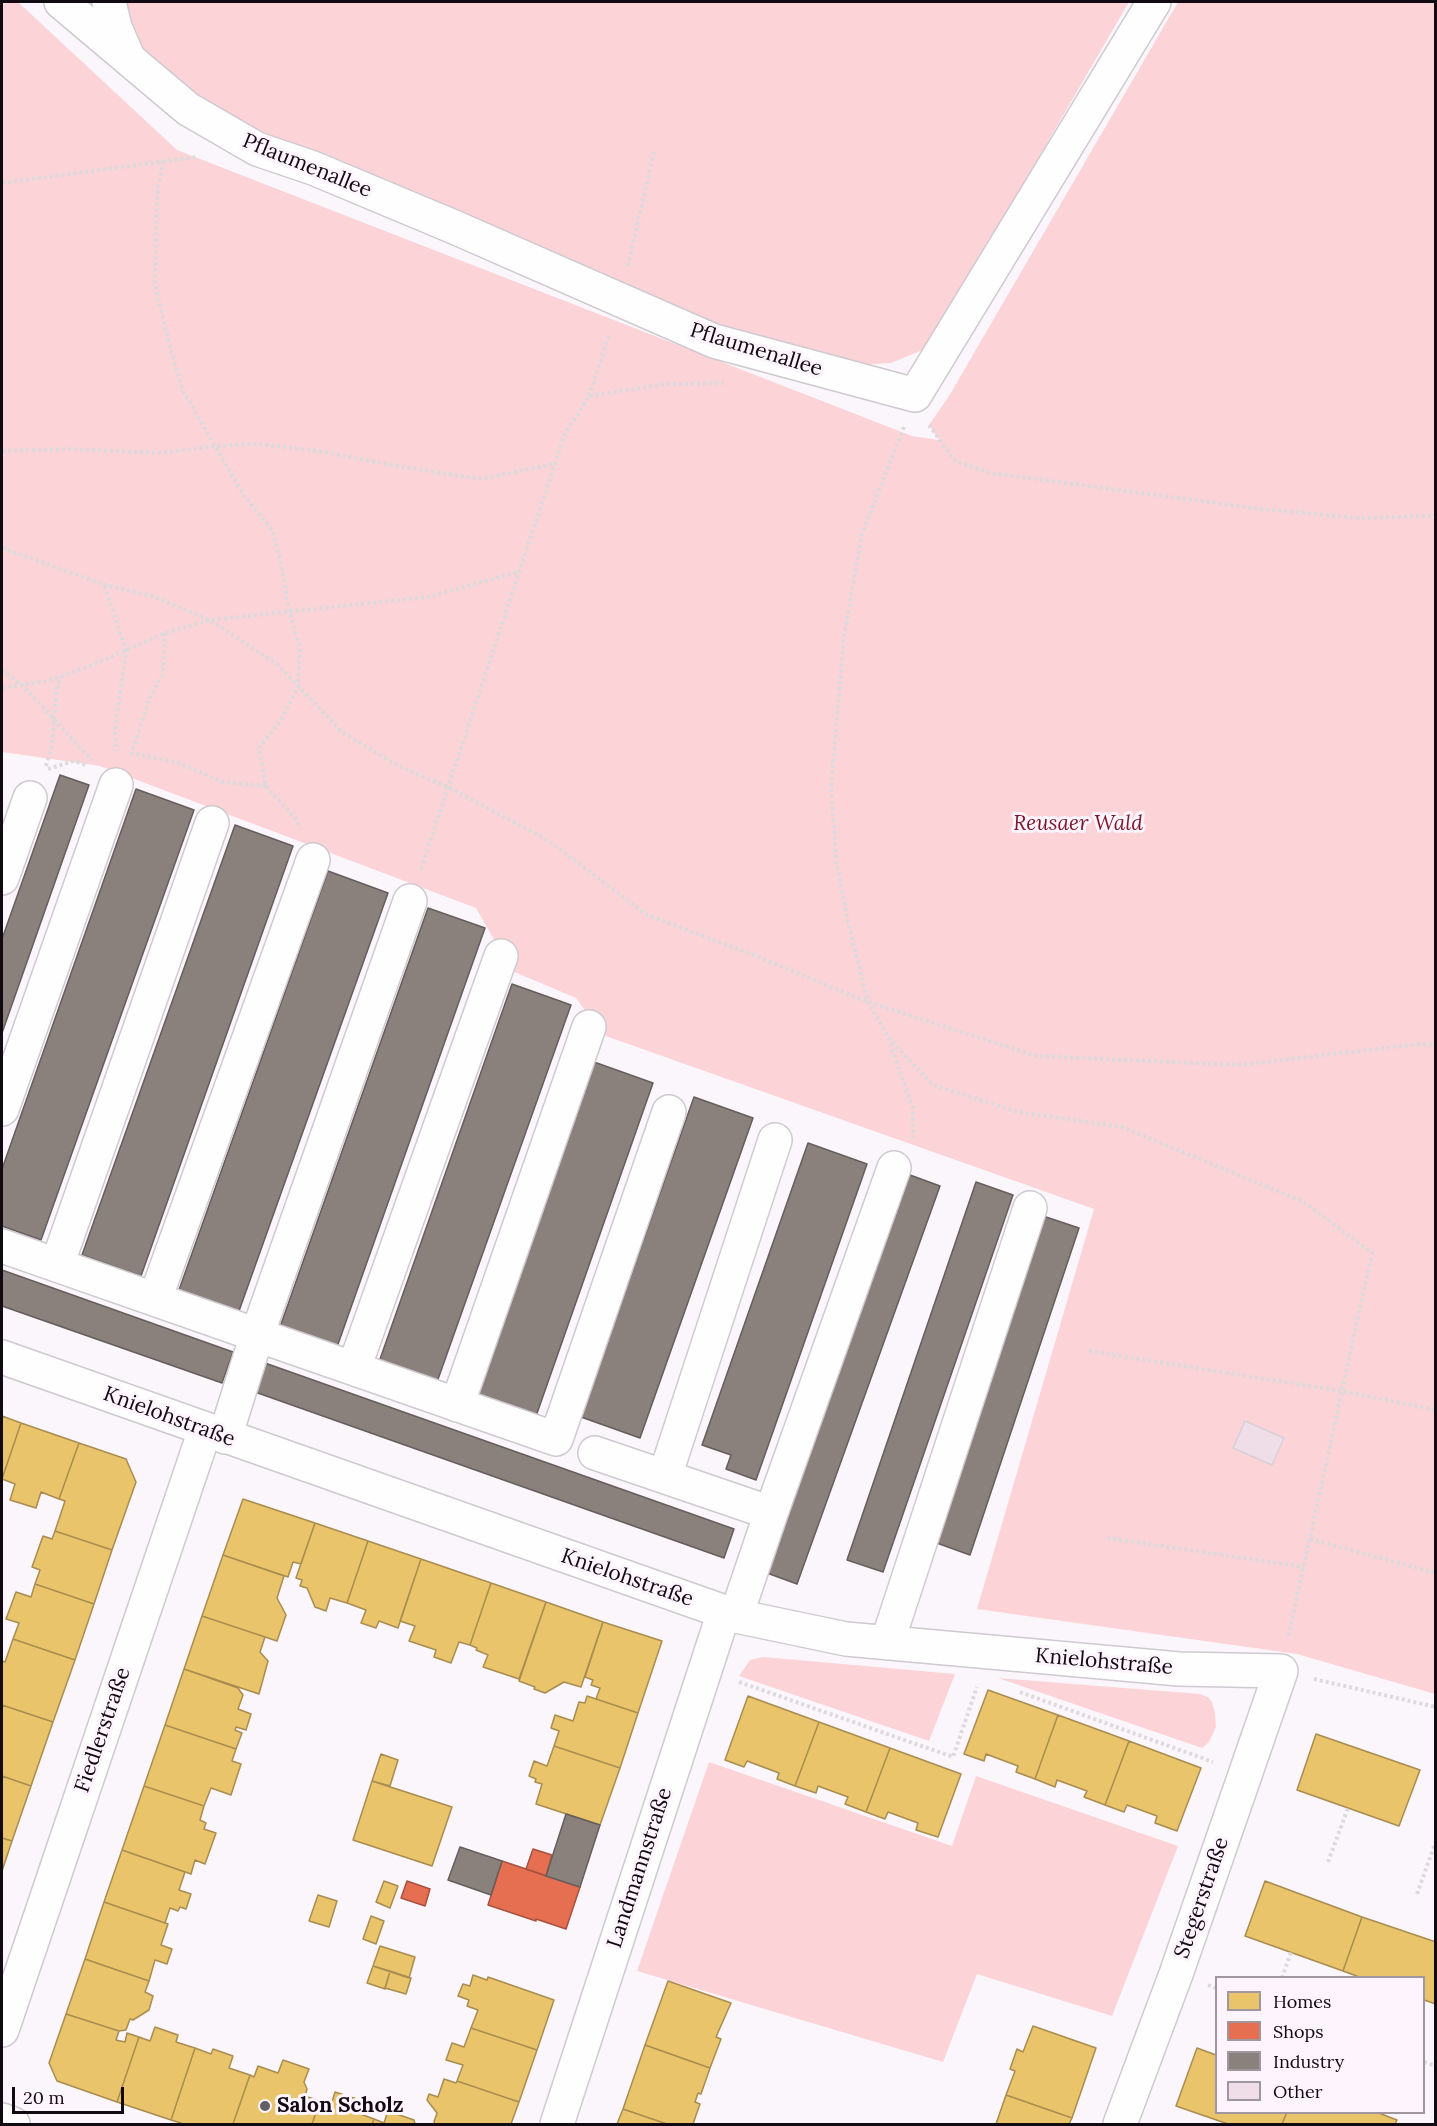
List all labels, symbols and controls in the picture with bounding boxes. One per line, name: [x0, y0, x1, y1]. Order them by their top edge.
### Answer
street label: Pflaumenallee: [239, 129, 375, 203]
street label: Pflaumenallee: [687, 318, 825, 382]
park label: Reusaer Wald: [1013, 811, 1143, 837]
street label: Knielohstraße: [100, 1382, 238, 1452]
street label: Knielohstraße: [558, 1544, 696, 1612]
street label: Knielohstraße: [1034, 1643, 1174, 1681]
street label: Fiedlerstraße: [70, 1664, 136, 1796]
street label: Landmannstraße: [602, 1785, 678, 1951]
street label: Stegerstraße: [1169, 1834, 1235, 1962]
legend: [1215, 1976, 1425, 2114]
text: Homes: [1273, 1990, 1331, 2013]
text: Shops: [1273, 2020, 1324, 2043]
text: Industry: [1273, 2050, 1344, 2073]
scale bar: [15, 2075, 128, 2113]
text: Other: [1273, 2080, 1323, 2103]
text: 20 m: [23, 2086, 65, 2109]
place label: Salon Scholz: [277, 2093, 404, 2119]
marker: Salon Scholz: [258, 2099, 272, 2113]

